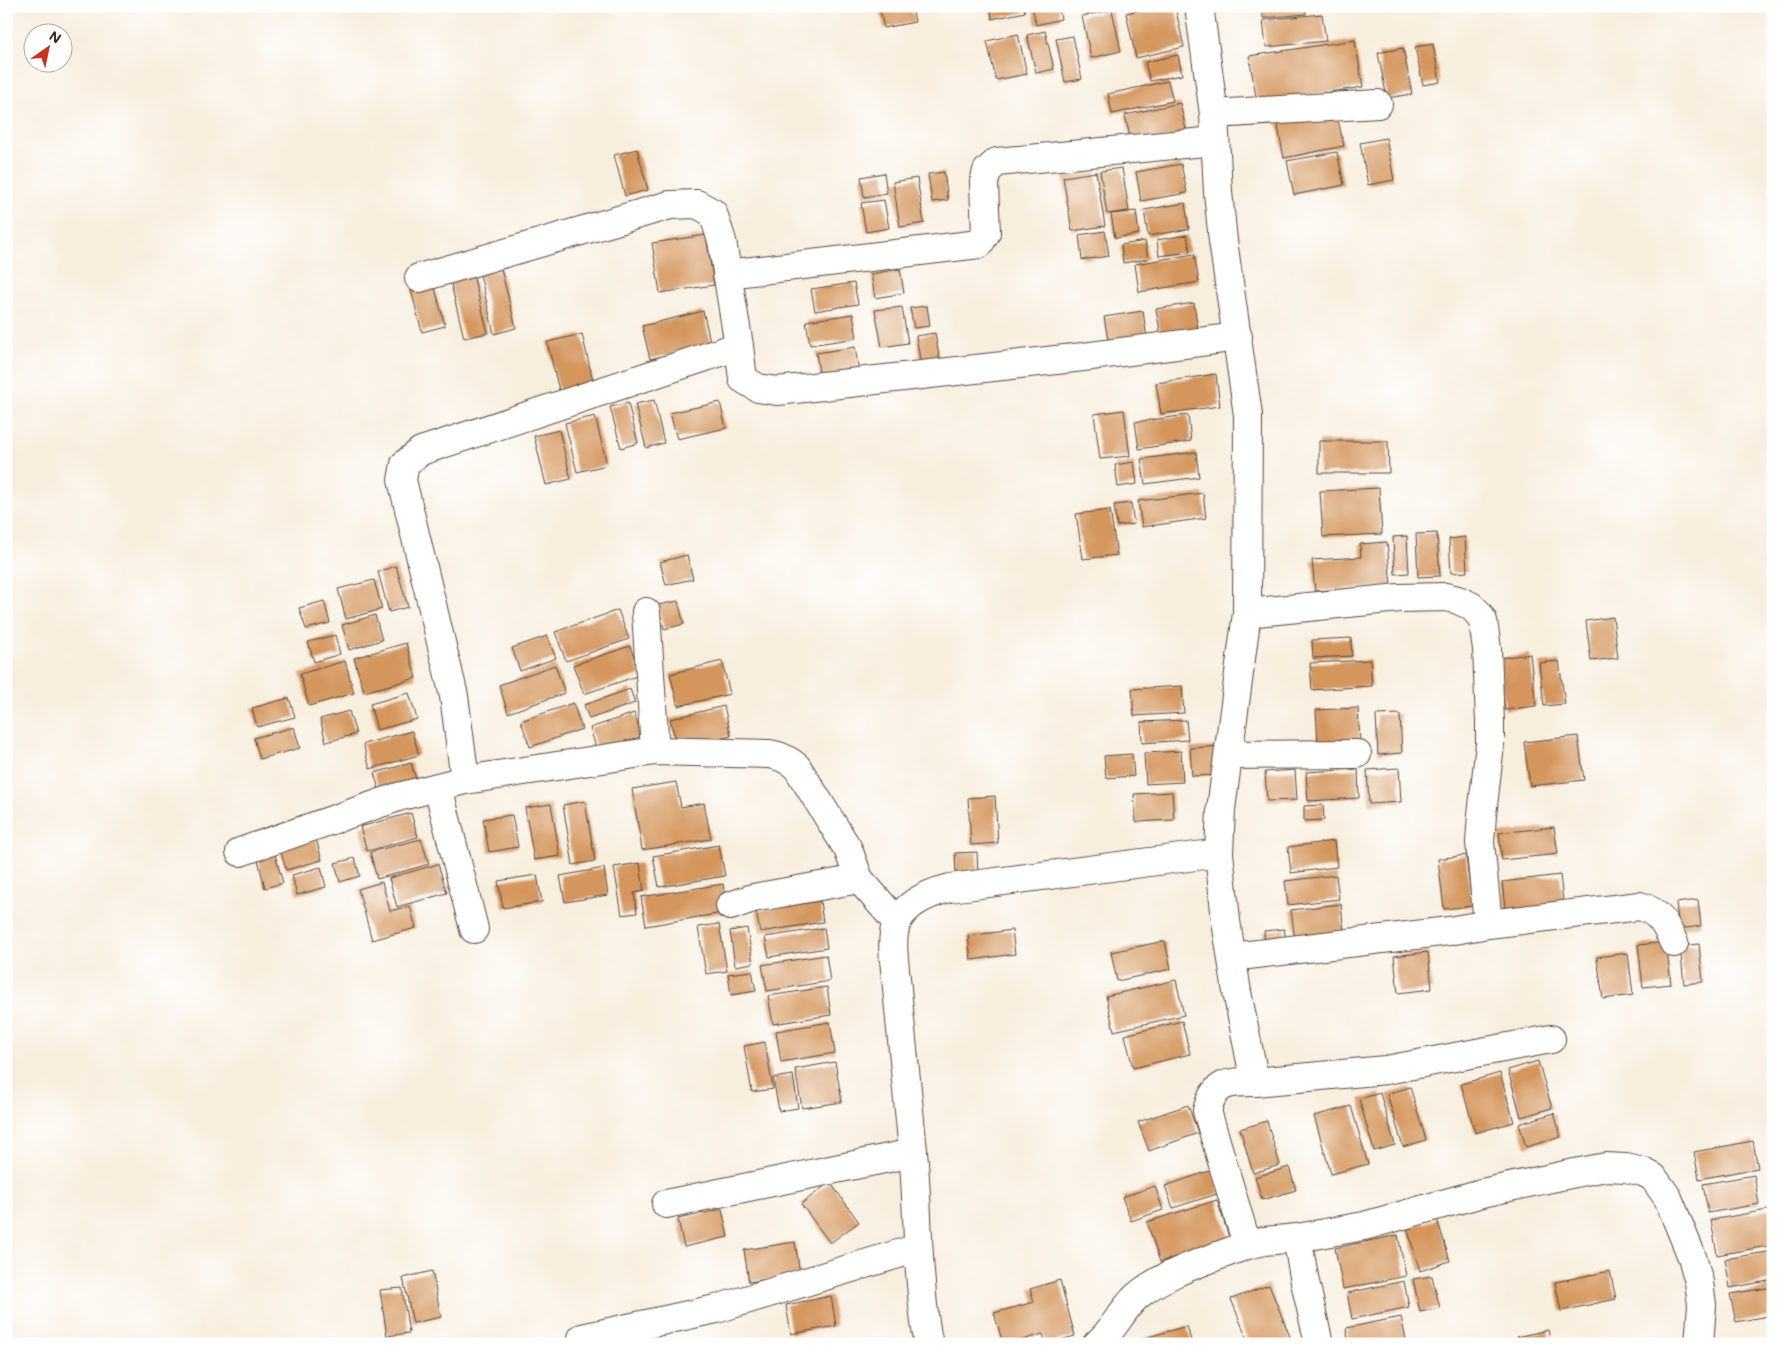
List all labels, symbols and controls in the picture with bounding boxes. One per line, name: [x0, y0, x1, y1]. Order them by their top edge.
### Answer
north arrow: [22, 22, 72, 72]
text: N: [46, 26, 65, 48]

